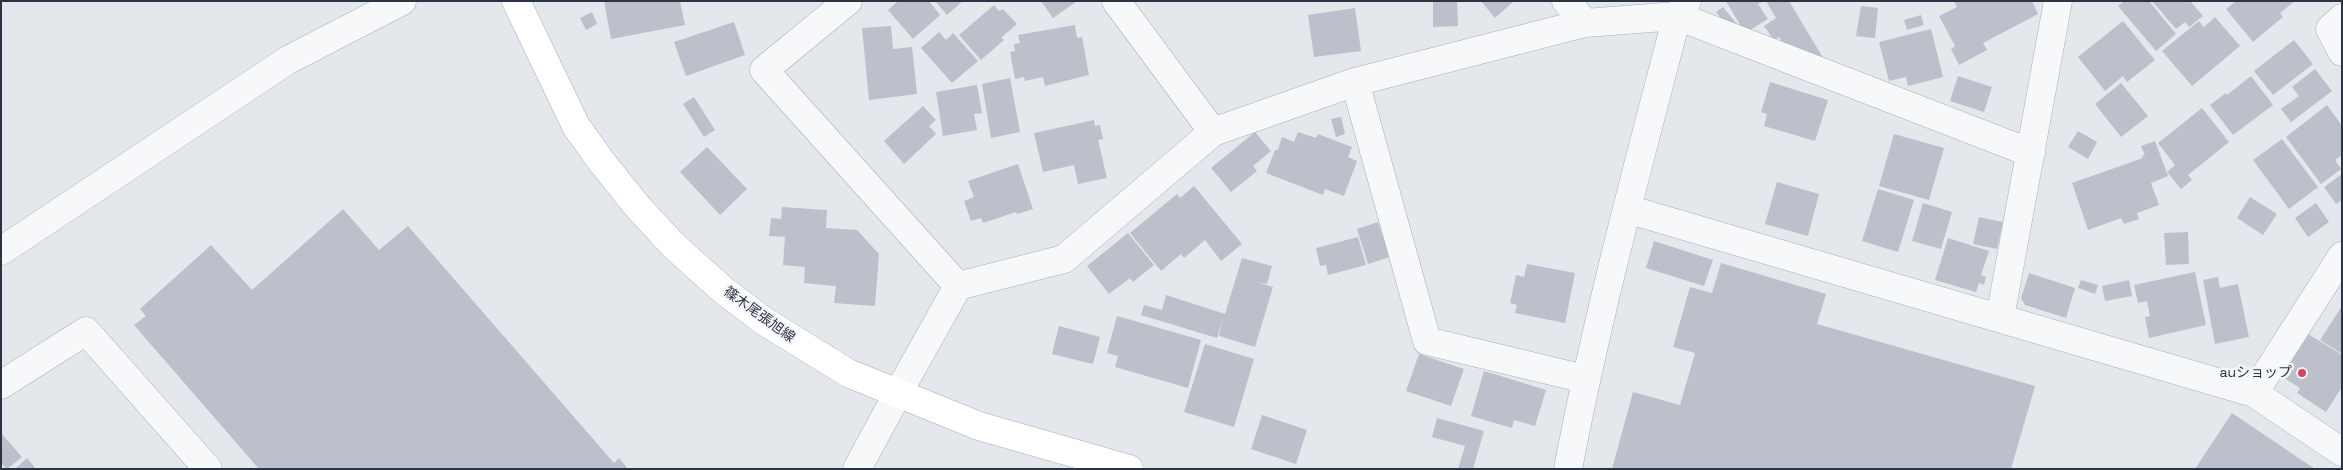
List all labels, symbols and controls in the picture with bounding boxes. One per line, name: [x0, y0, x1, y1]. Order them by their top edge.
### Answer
street label: 篠木尾張旭線: [720, 284, 798, 346]
place label: auショップ: [2220, 365, 2292, 381]
marker: auショップ: [2296, 367, 2308, 379]

